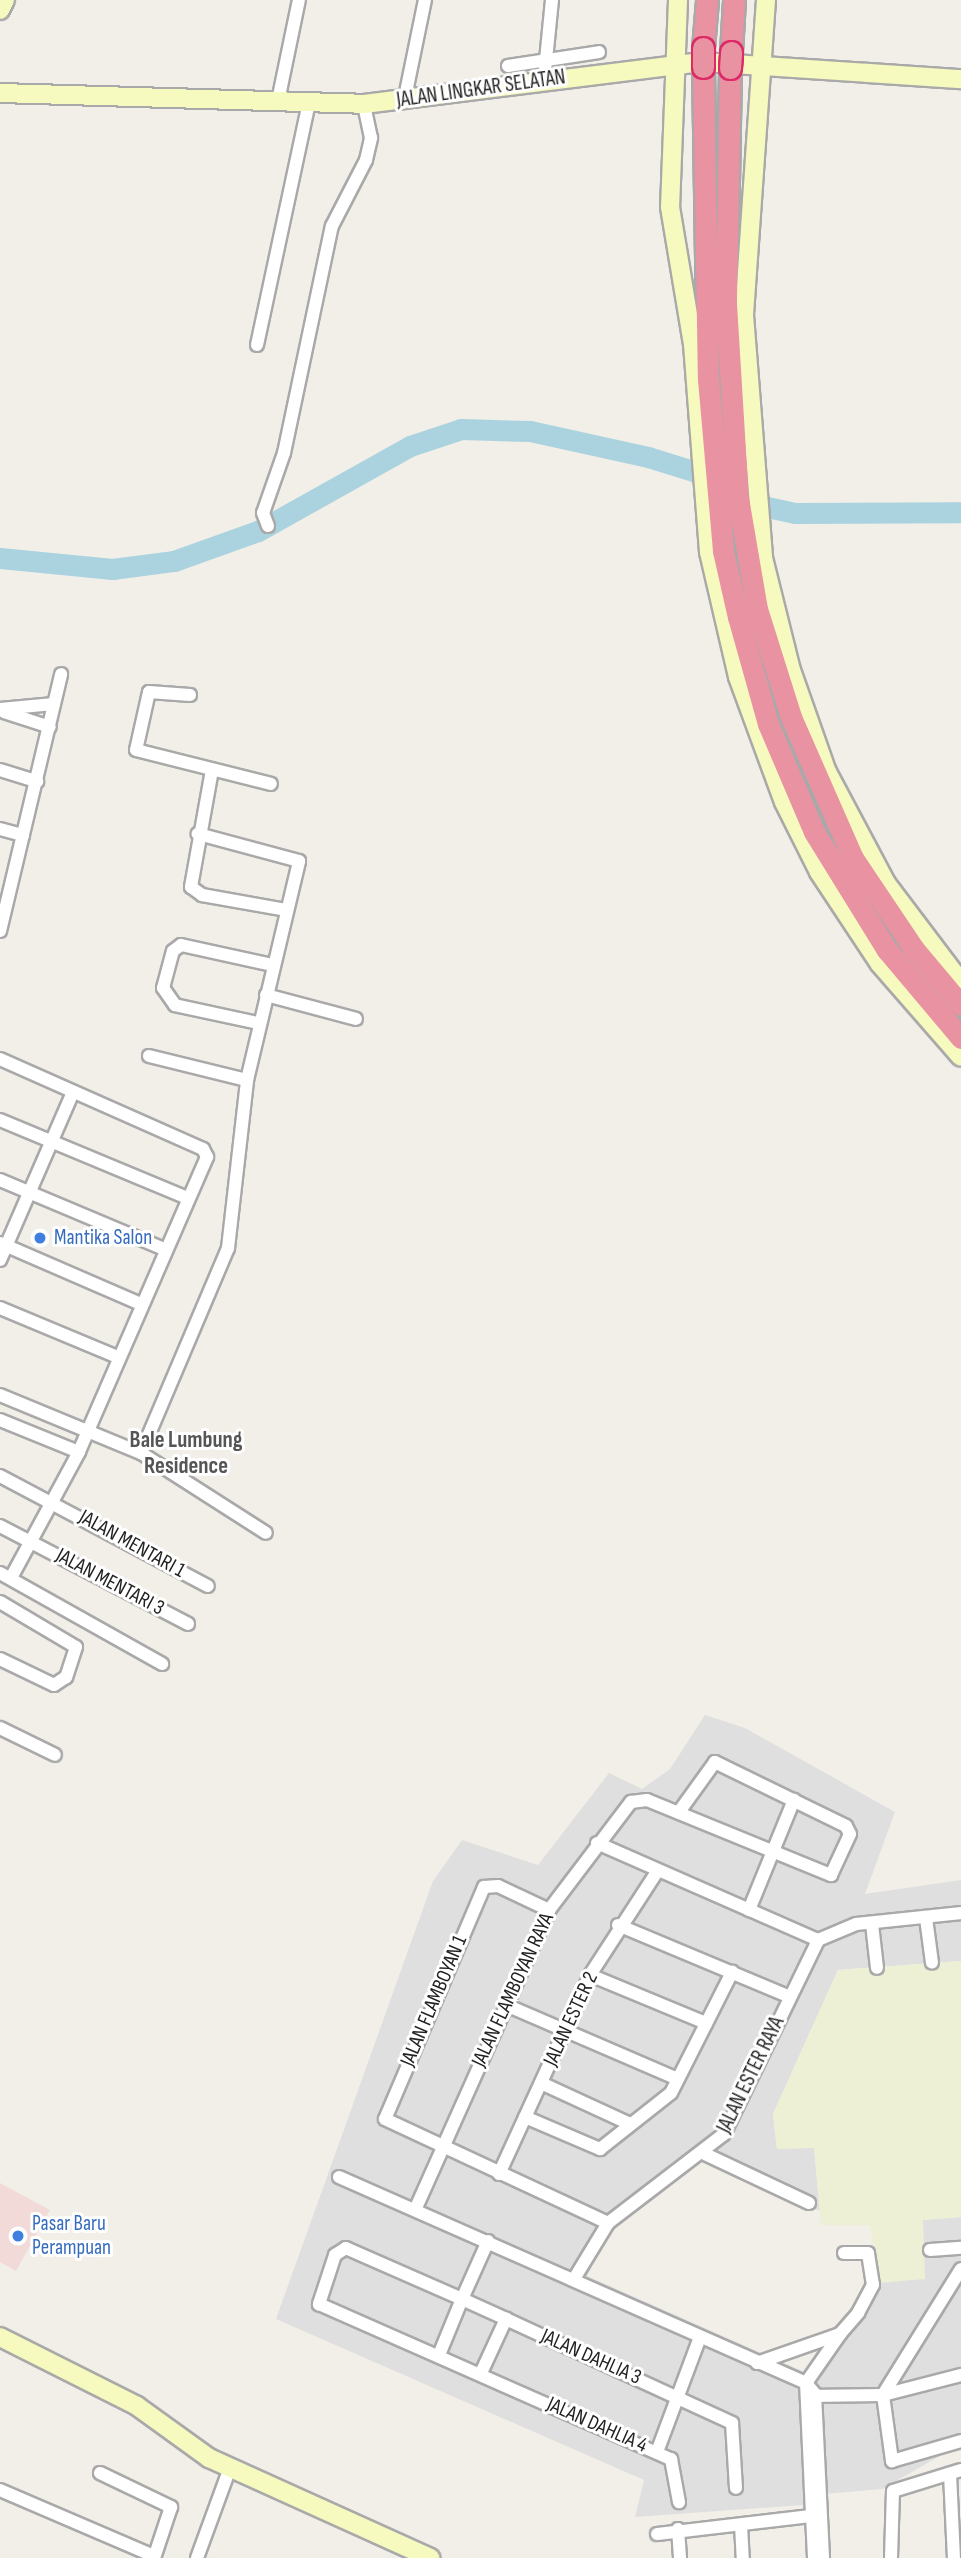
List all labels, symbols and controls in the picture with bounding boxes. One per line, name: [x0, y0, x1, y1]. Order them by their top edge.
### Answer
street label: JALAN LINGKAR SELATAN: [395, 65, 567, 113]
place label: Mantika Salon: [54, 1225, 152, 1251]
marker: Mantika Salon: [32, 1230, 48, 1246]
district label: Bale Lumbung Residence: [130, 1426, 242, 1480]
street label: JALAN MENTARI 1: [75, 1505, 189, 1583]
street label: JALAN MENTARI 3: [52, 1543, 168, 1621]
street label: JALAN FLAMBOYAN RAYA: [466, 1909, 560, 2071]
street label: JALAN FLAMBOYAN 1: [395, 1932, 473, 2070]
street label: JALAN ESTER 2: [538, 1968, 604, 2070]
street label: JALAN ESTER RAYA: [712, 2013, 790, 2137]
place label: Pasar Baru Perampuan: [32, 2211, 111, 2261]
marker: Pasar Baru Perampuan: [10, 2228, 26, 2244]
street label: JALAN DAHLIA 3: [537, 2324, 645, 2390]
street label: JALAN DAHLIA 4: [543, 2392, 651, 2458]

